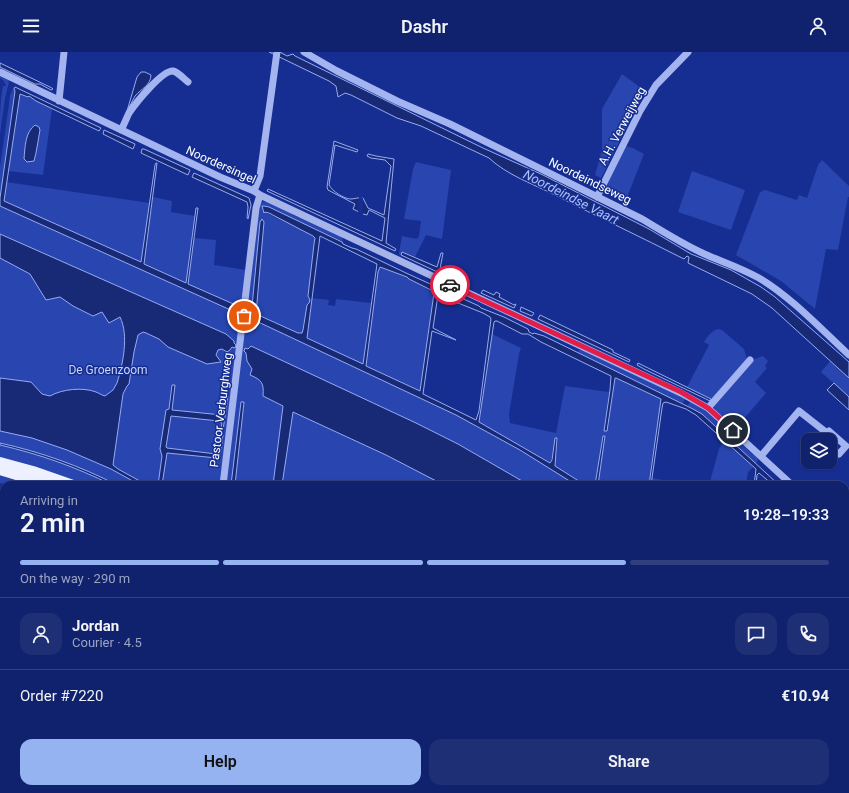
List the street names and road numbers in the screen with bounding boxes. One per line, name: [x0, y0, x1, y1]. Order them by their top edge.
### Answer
street label: A.H. Verweijweg: [595, 84, 649, 168]
street label: Noordersingel: [184, 143, 258, 187]
street label: Noordeindseweg: [546, 155, 634, 207]
street label: Pastoor Verburghweg: [207, 352, 235, 468]

